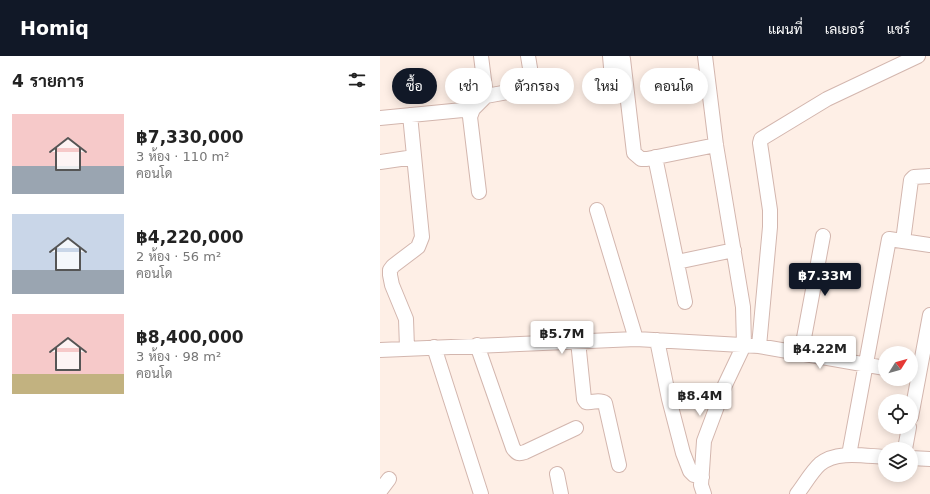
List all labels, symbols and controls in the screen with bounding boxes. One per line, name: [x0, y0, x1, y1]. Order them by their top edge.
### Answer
text: Homiq: [20, 17, 89, 39]
text: แผนที่: [768, 21, 803, 37]
text: เลเยอร์: [825, 21, 865, 37]
text: แชร์: [887, 21, 910, 37]
chip: ซื้อ: [392, 68, 437, 104]
chip: เช่า: [445, 68, 492, 104]
chip: ตัวกรอง: [500, 68, 574, 104]
chip: ใหม่: [582, 68, 632, 104]
chip: คอนโด: [640, 68, 708, 104]
icon: filters: [346, 69, 368, 91]
text: 4 รายการ: [12, 71, 84, 91]
text: ฿7,330,000: [136, 127, 244, 147]
icon: home: [44, 130, 92, 178]
text: 3 ห้อง · 110 m²: [136, 149, 229, 164]
text: คอนโด: [136, 166, 172, 181]
text: ฿4,220,000: [136, 227, 244, 247]
icon: home: [44, 230, 92, 278]
text: 2 ห้อง · 56 m²: [136, 249, 221, 264]
pin: ฿7.33M: [792, 263, 858, 297]
text: คอนโด: [136, 266, 172, 281]
text: ฿7.33M: [798, 268, 852, 283]
pin: ฿5.7M: [534, 321, 590, 355]
text: ฿5.7M: [539, 326, 585, 341]
text: ฿8,400,000: [136, 327, 244, 347]
icon: home: [44, 330, 92, 378]
pin: ฿4.22M: [787, 336, 853, 370]
text: ฿4.22M: [793, 341, 847, 356]
north arrow: [878, 346, 918, 386]
map controls: [878, 346, 918, 482]
text: 3 ห้อง · 98 m²: [136, 349, 221, 364]
text: คอนโด: [136, 366, 172, 381]
pin: ฿8.4M: [672, 383, 728, 417]
text: ฿8.4M: [677, 388, 723, 403]
button: locate: [878, 394, 918, 434]
button: layers: [878, 442, 918, 482]

